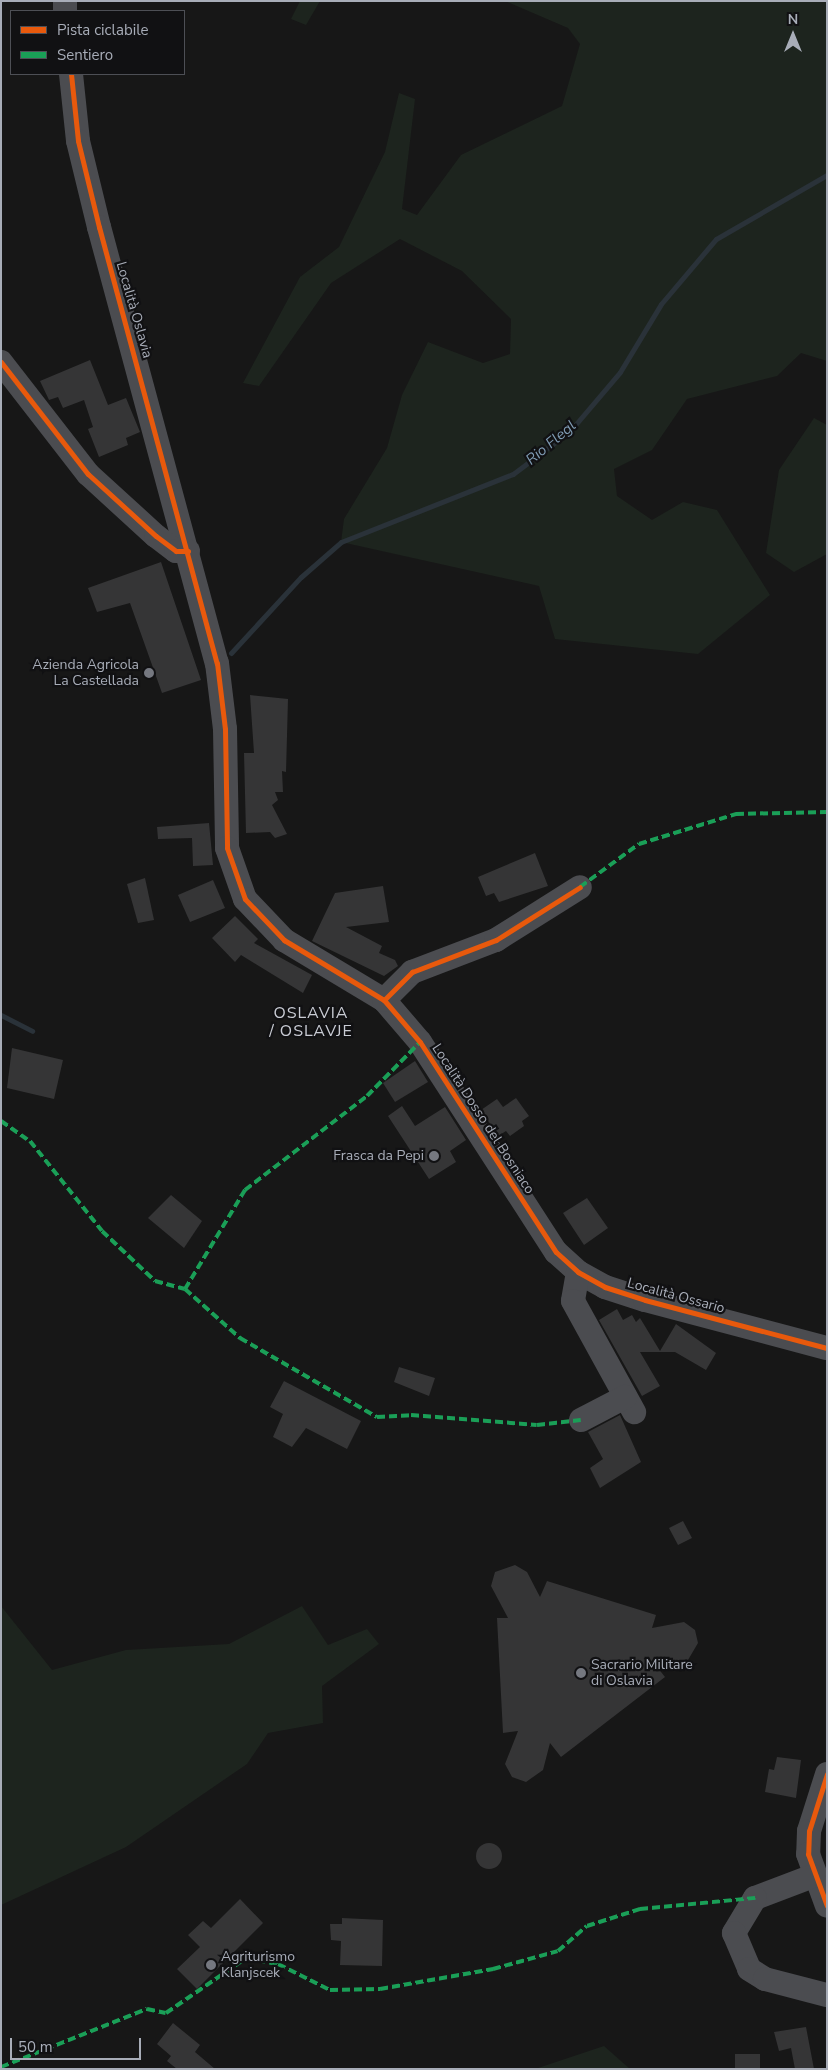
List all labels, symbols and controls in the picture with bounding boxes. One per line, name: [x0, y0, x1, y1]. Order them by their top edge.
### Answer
legend: [10, 10, 185, 75]
north arrow: [768, 10, 818, 60]
text: N: [788, 10, 798, 29]
text: Pista ciclabile: [57, 20, 149, 40]
text: Sentiero: [57, 45, 113, 65]
street label: Località Oslavia: [112, 260, 156, 360]
water label: Rio Flegl: [522, 417, 580, 469]
place label: Azienda Agricola La Castellada: [32, 657, 139, 690]
marker: Azienda Agricola La Castellada: [143, 667, 155, 679]
district label: OSLAVIA / OSLAVJE: [268, 1003, 354, 1041]
street label: Località Dosso del Bosniaco: [428, 1041, 538, 1197]
place label: Frasca da Pepi: [333, 1148, 424, 1164]
marker: Frasca da Pepi: [428, 1150, 440, 1162]
street label: Località Ossario: [625, 1275, 727, 1317]
place label: Sacrario Militare di Oslavia: [591, 1657, 693, 1690]
marker: Sacrario Militare di Oslavia: [575, 1667, 587, 1679]
place label: Agriturismo Klanjscek: [221, 1949, 295, 1981]
marker: Agriturismo Klanjscek: [205, 1959, 217, 1971]
scale bar: [12, 2028, 144, 2060]
text: 50 m: [18, 2037, 53, 2057]

